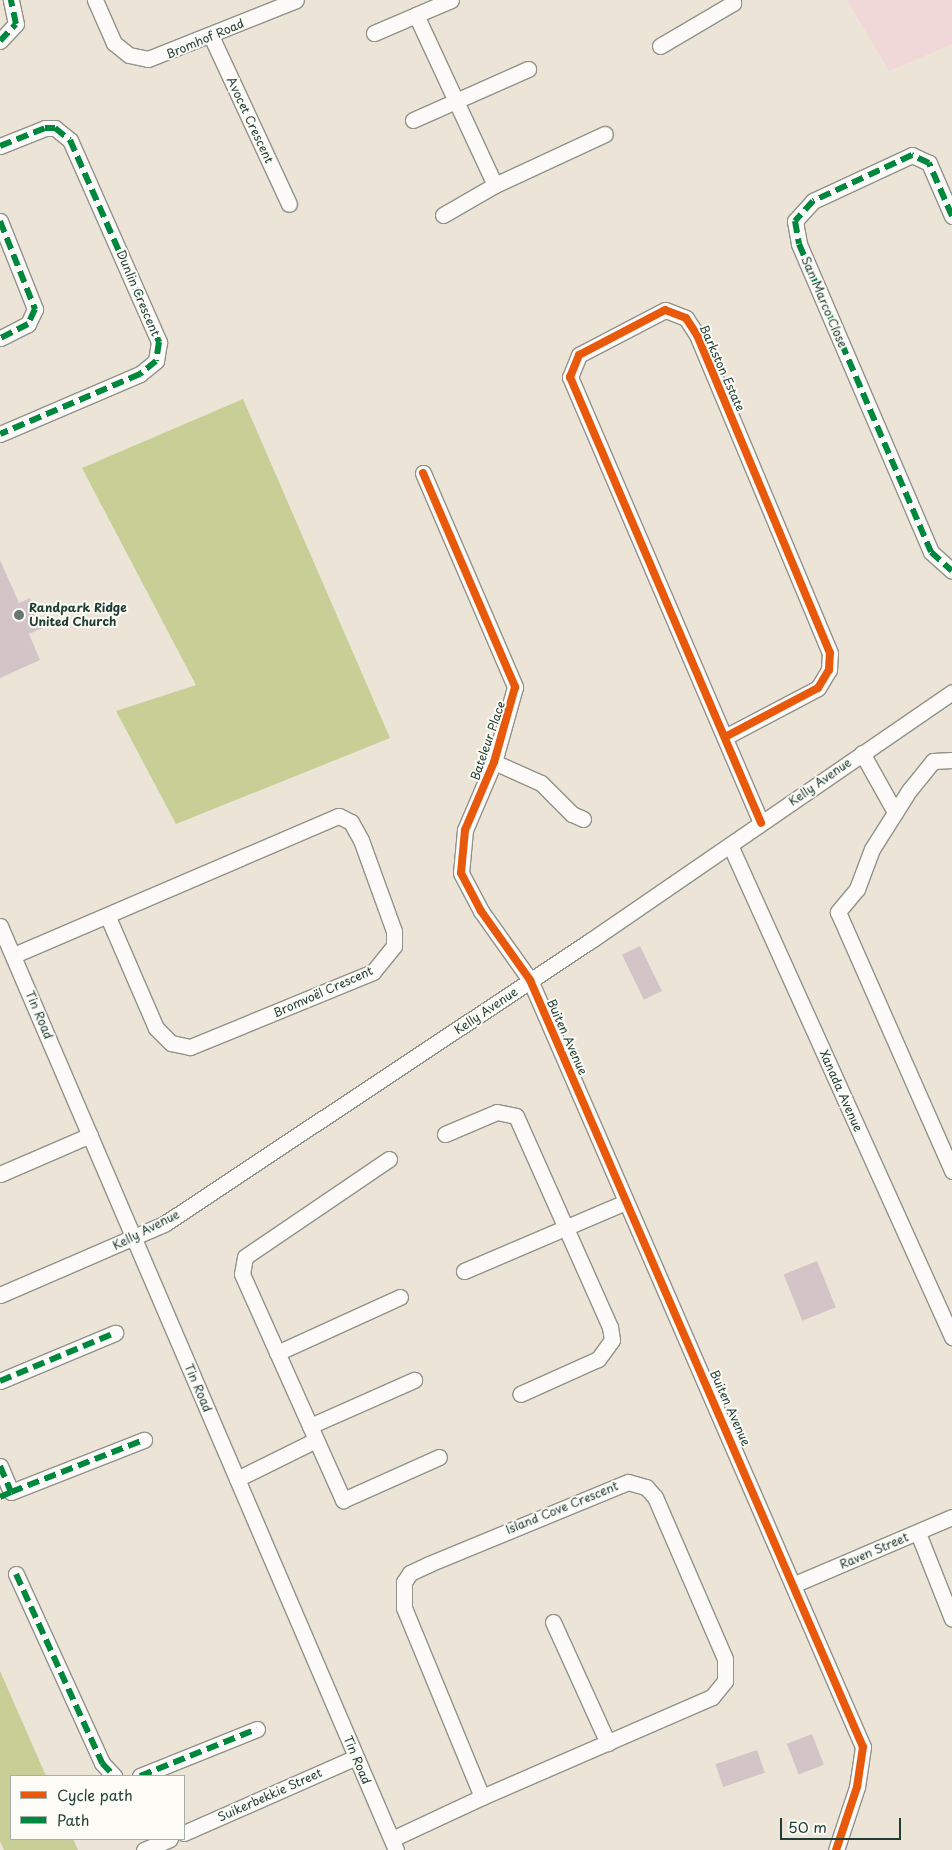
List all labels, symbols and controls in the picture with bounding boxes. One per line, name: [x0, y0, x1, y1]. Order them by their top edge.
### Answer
street label: Bromhof Road: [164, 16, 246, 62]
street label: Avocet Crescent: [224, 74, 276, 166]
street label: Dunlin Crescent: [113, 247, 163, 339]
street label: San Marco Close: [798, 254, 850, 350]
street label: Barkston Estate: [696, 322, 748, 414]
place label: Randpark Ridge United Church: [29, 601, 127, 629]
marker: Randpark Ridge United Church: [13, 609, 25, 621]
street label: Bateleur Place: [468, 700, 508, 782]
street label: Kelly Avenue: [786, 755, 854, 809]
street label: Bromvoël Crescent: [271, 963, 375, 1021]
street label: Kelly Avenue: [452, 985, 520, 1037]
street label: Tin Road: [22, 988, 56, 1042]
street label: Buiten Avenue: [544, 997, 590, 1077]
street label: Xanada Avenue: [816, 1048, 866, 1134]
street label: Kelly Avenue: [110, 1207, 182, 1253]
street label: Tin Road: [181, 1361, 215, 1415]
street label: Buiten Avenue: [707, 1368, 753, 1448]
street label: Island Cove Crescent: [503, 1479, 621, 1537]
street label: Raven Street: [837, 1530, 911, 1572]
street label: Tin Road: [340, 1733, 374, 1787]
street label: Suikerbekkie Street: [215, 1765, 325, 1825]
legend: [10, 1775, 185, 1840]
text: Cycle path: [57, 1783, 133, 1806]
text: Path: [57, 1808, 89, 1831]
scale bar: [782, 1808, 903, 1840]
text: 50 m: [788, 1815, 827, 1838]

